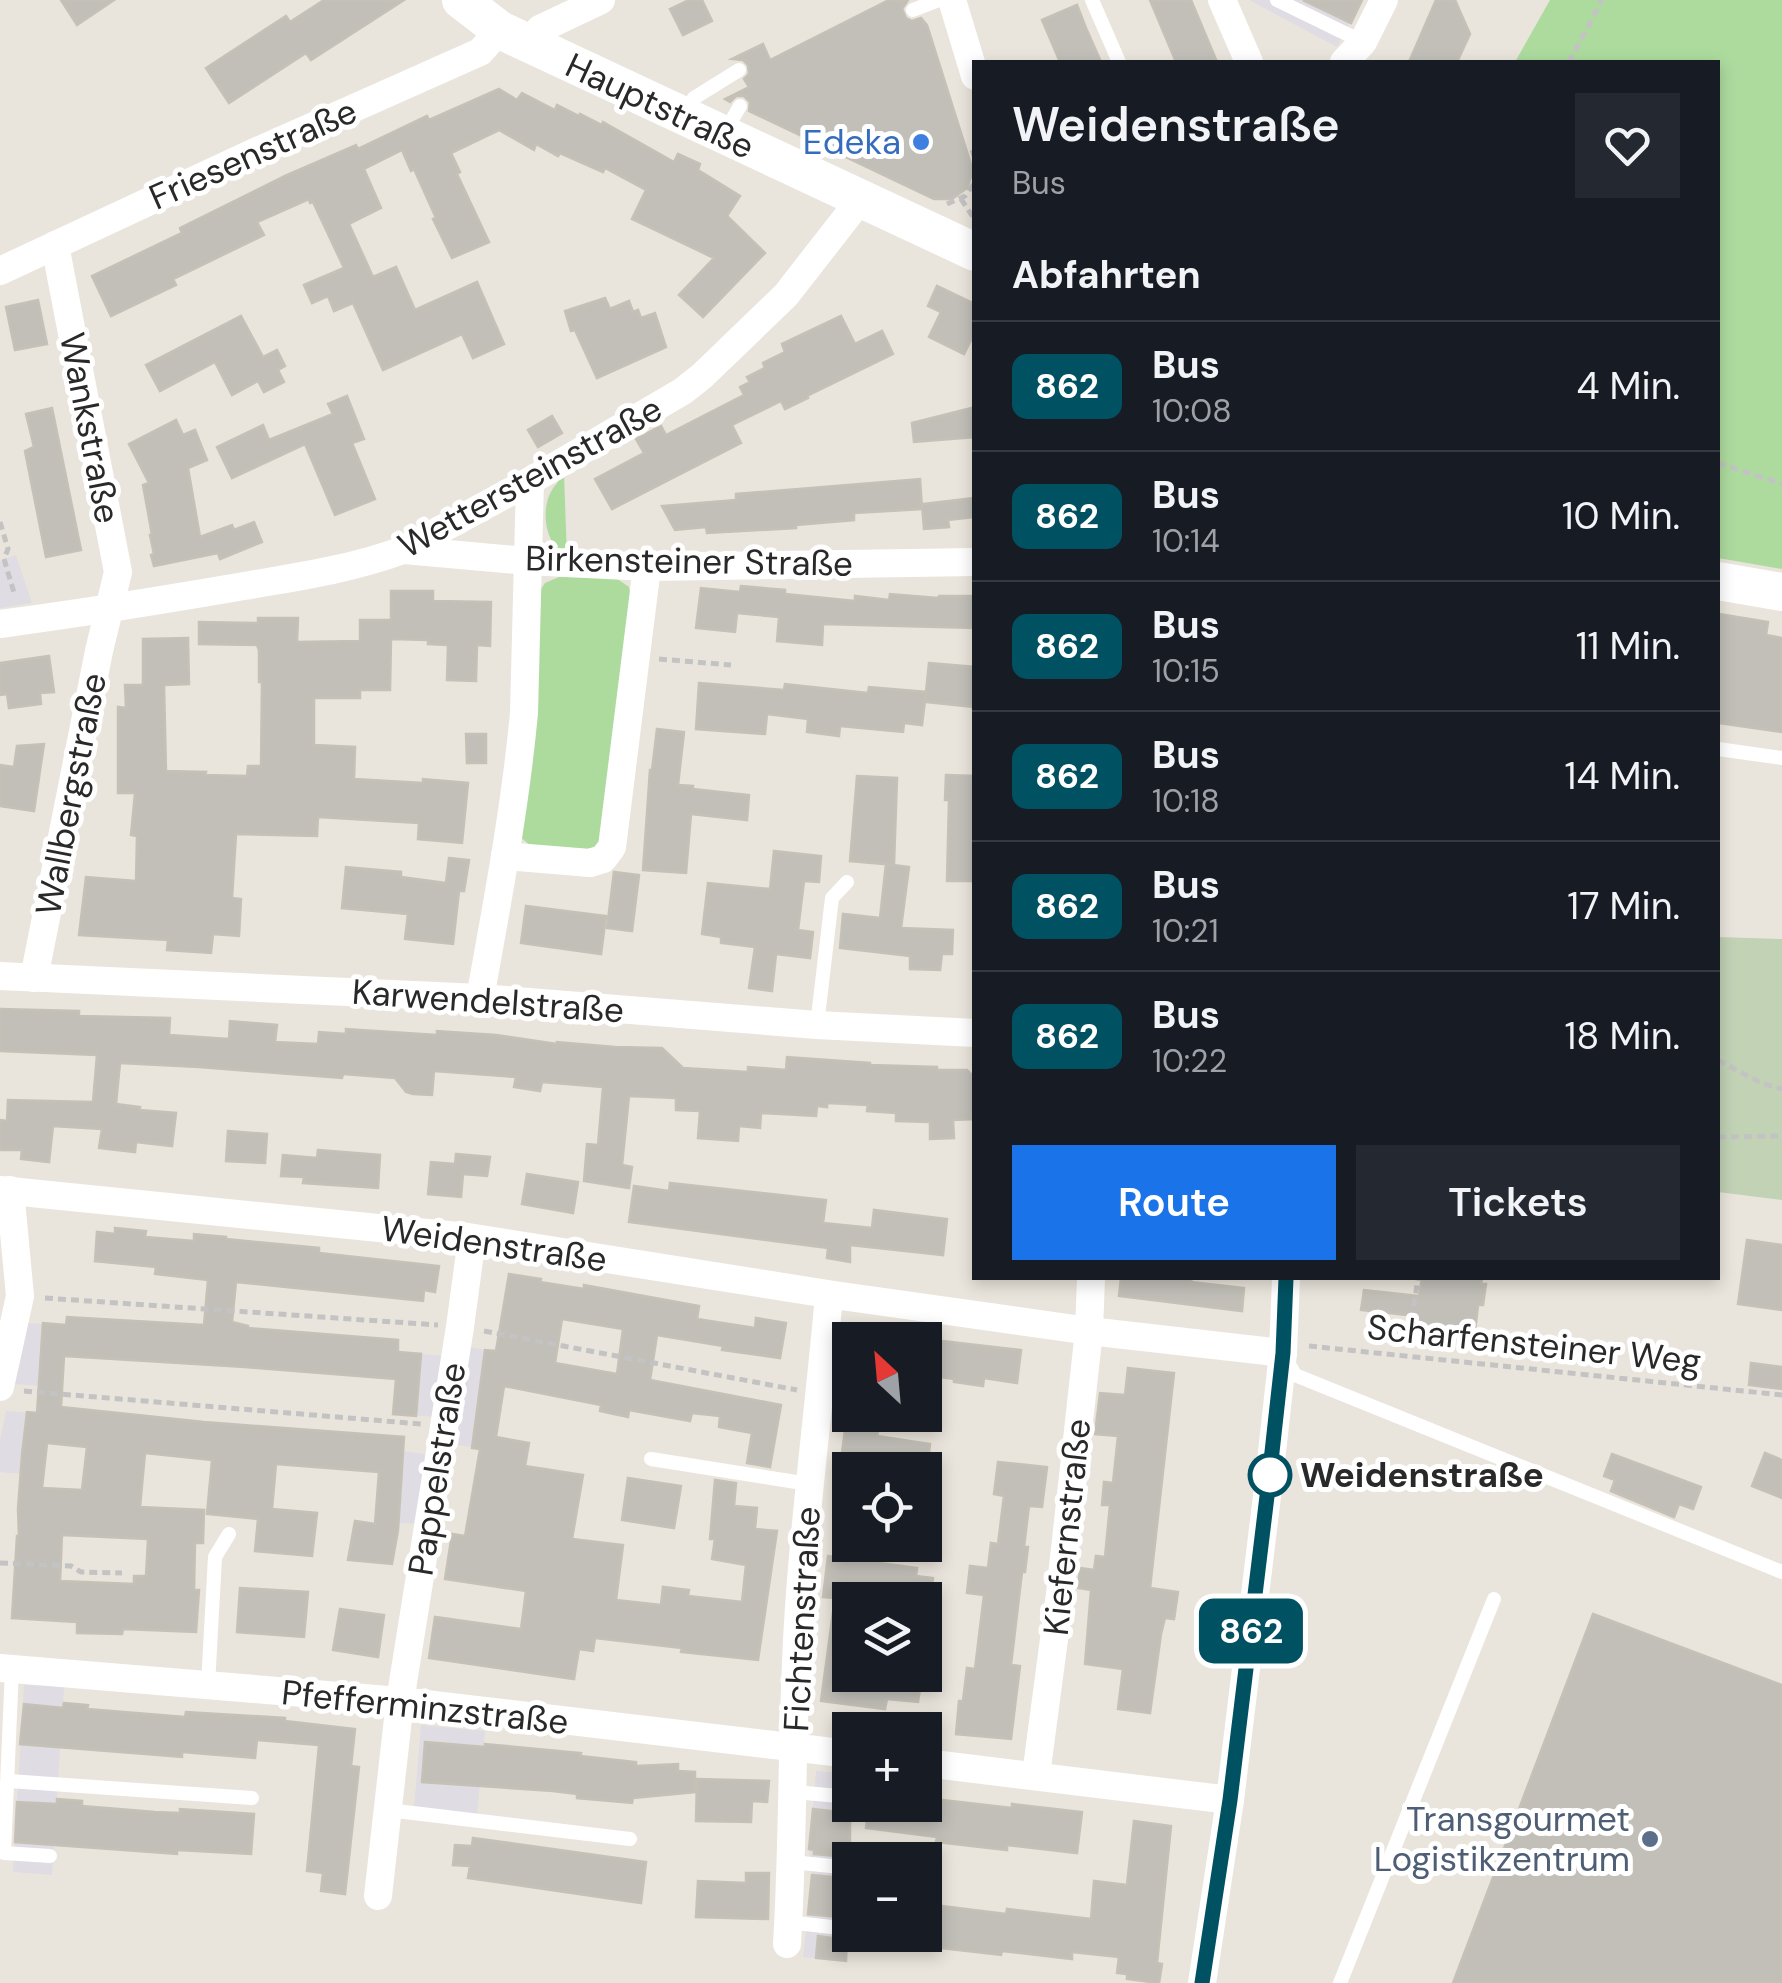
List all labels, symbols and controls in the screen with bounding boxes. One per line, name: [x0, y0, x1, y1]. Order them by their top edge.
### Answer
street label: Hauptstraße: [558, 42, 762, 170]
street label: Friesenstraße: [142, 88, 364, 220]
text: Weidenstraße: [1012, 93, 1340, 156]
button: heart: [1575, 93, 1680, 198]
place label: Edeka: [803, 119, 901, 165]
marker: Edeka: [910, 131, 932, 153]
text: Bus: [1012, 162, 1066, 204]
text: Abfahrten: [1012, 250, 1201, 300]
street label: Wankstraße: [49, 329, 131, 527]
text: Bus: [1152, 340, 1220, 390]
text: 4 Min.: [1576, 361, 1680, 411]
text: 862: [1035, 363, 1099, 409]
street label: Wettersteinstraße: [390, 385, 670, 569]
text: 10:08: [1152, 390, 1232, 432]
text: Bus: [1152, 470, 1220, 520]
text: 10 Min.: [1562, 491, 1680, 541]
text: 862: [1035, 493, 1099, 539]
text: 10:14: [1152, 520, 1220, 562]
street label: Birkensteiner Straße: [525, 535, 853, 587]
text: Bus: [1152, 600, 1220, 650]
text: 11 Min.: [1576, 621, 1680, 671]
text: 862: [1035, 623, 1099, 669]
text: 10:15: [1152, 650, 1220, 692]
street label: Wallbergstraße: [25, 669, 117, 919]
text: Bus: [1152, 730, 1220, 780]
text: 14 Min.: [1565, 751, 1680, 801]
text: 862: [1035, 753, 1099, 799]
text: 10:18: [1152, 780, 1220, 822]
text: Bus: [1152, 860, 1220, 910]
text: 17 Min.: [1567, 881, 1680, 931]
text: 862: [1035, 883, 1099, 929]
text: 10:21: [1152, 910, 1219, 952]
street label: Karwendelstraße: [351, 969, 625, 1033]
text: Bus: [1152, 990, 1220, 1040]
text: 18 Min.: [1565, 1011, 1680, 1061]
text: 862: [1035, 1013, 1099, 1059]
text: 10:22: [1152, 1040, 1227, 1082]
button: Route: [1012, 1145, 1336, 1260]
button: Tickets: [1356, 1145, 1680, 1260]
street label: Weidenstraße: [378, 1205, 610, 1283]
street label: Scharfensteiner Weg: [1365, 1304, 1703, 1384]
north arrow: [832, 1322, 942, 1432]
map controls: [832, 1322, 942, 1952]
street label: Pappelstraße: [397, 1359, 477, 1579]
street label: Kiefernstraße: [1033, 1416, 1101, 1638]
button: locate: [832, 1452, 942, 1562]
place label: Weidenstraße: [1300, 1452, 1544, 1498]
marker: Weidenstraße: [1249, 1454, 1291, 1496]
street label: Fichtenstraße: [773, 1505, 831, 1733]
button: layers: [832, 1582, 942, 1692]
line badge: 862: [1194, 1598, 1308, 1664]
text: 862: [1219, 1608, 1283, 1654]
street label: Pfefferminzstraße: [279, 1669, 571, 1745]
button: +: [832, 1712, 942, 1822]
place label: Transgourmet Logistikzentrum: [1374, 1796, 1630, 1882]
marker: Transgourmet Logistikzentrum: [1639, 1828, 1661, 1850]
button: −: [832, 1842, 942, 1952]

